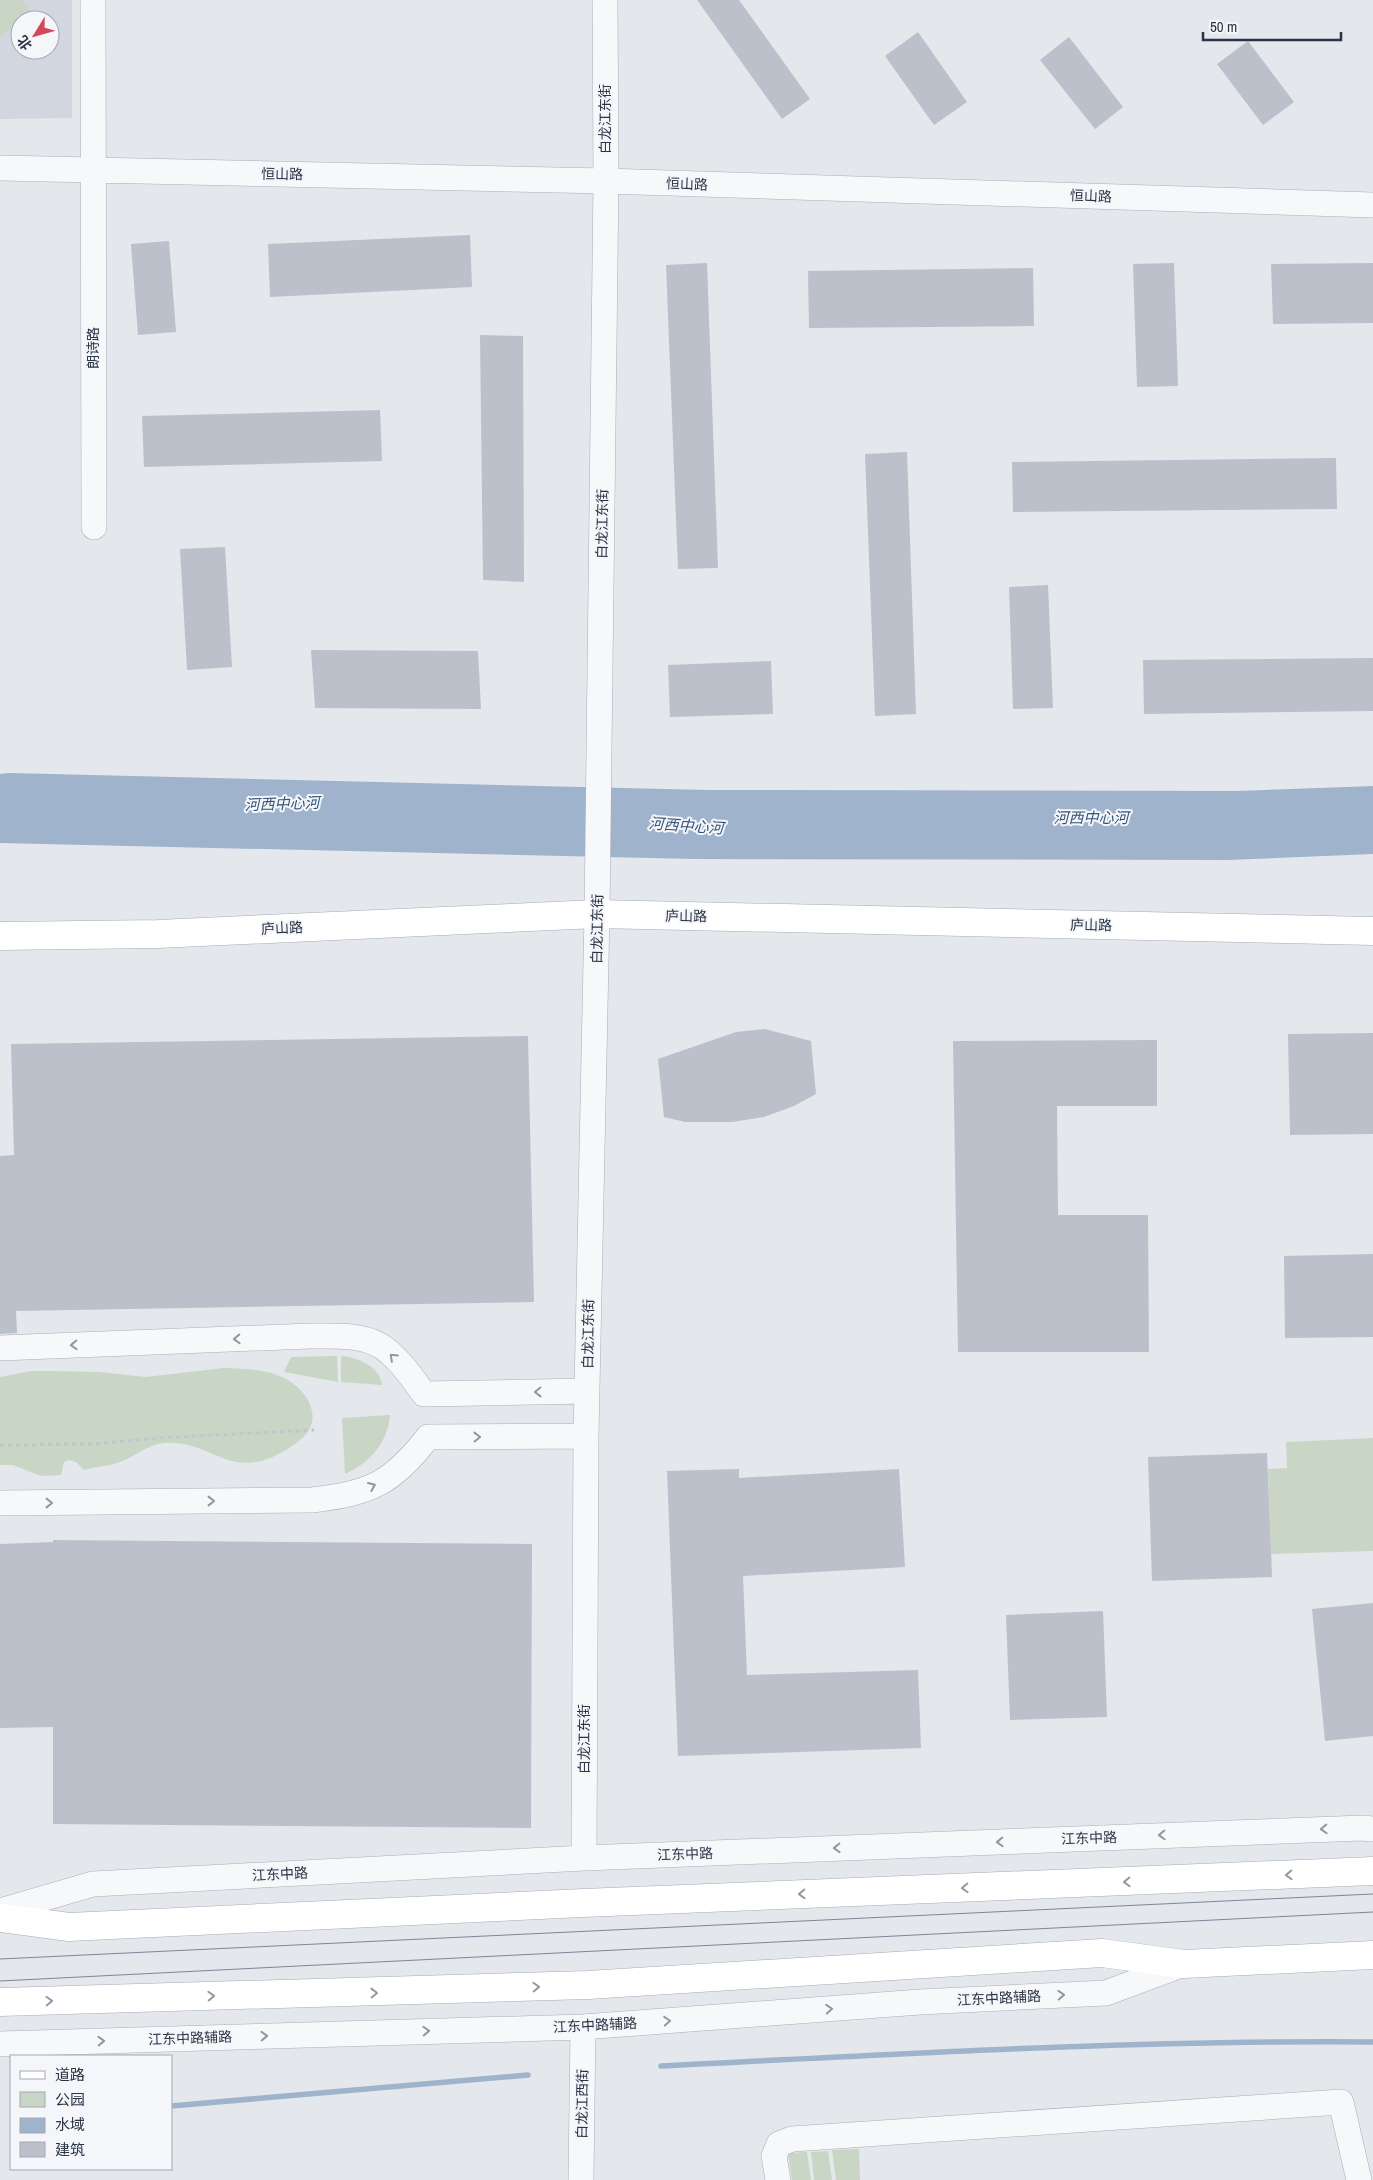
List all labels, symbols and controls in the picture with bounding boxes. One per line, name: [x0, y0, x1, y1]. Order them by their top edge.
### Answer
north arrow: [10, 10, 60, 60]
scale bar: [1203, 10, 1340, 42]
text: 50 m: [1210, 16, 1237, 37]
text: 北: [13, 32, 36, 54]
street label: 白龙江东街: [596, 84, 614, 154]
street label: 恒山路: [261, 165, 303, 183]
street label: 恒山路: [666, 174, 708, 194]
street label: 恒山路: [1070, 186, 1112, 206]
street label: 朗诗路: [84, 327, 102, 369]
street label: 白龙江东街: [592, 489, 612, 559]
water label: 河西中心河: [244, 792, 323, 815]
water label: 河西中心河: [1053, 807, 1131, 828]
water label: 河西中心河: [648, 812, 727, 839]
street label: 白龙江东街: [587, 894, 607, 964]
street label: 庐山路: [665, 907, 707, 925]
street label: 庐山路: [1070, 916, 1112, 934]
street label: 庐山路: [261, 918, 303, 938]
street label: 白龙江东街: [578, 1299, 598, 1369]
one-way arrow: [232, 1333, 240, 1344]
one-way arrow: [70, 1340, 78, 1351]
one-way arrow: [390, 1354, 399, 1363]
one-way arrow: [534, 1387, 542, 1397]
one-way arrow: [474, 1432, 481, 1442]
one-way arrow: [367, 1482, 375, 1492]
one-way arrow: [208, 1496, 215, 1506]
one-way arrow: [45, 1498, 53, 1508]
street label: 白龙江东街: [575, 1704, 593, 1774]
one-way arrow: [1320, 1824, 1328, 1834]
street label: 江东中路: [1061, 1828, 1117, 1848]
one-way arrow: [1158, 1830, 1166, 1841]
one-way arrow: [995, 1836, 1003, 1847]
one-way arrow: [833, 1843, 841, 1854]
street label: 江东中路: [657, 1844, 713, 1864]
street label: 江东中路: [252, 1864, 308, 1884]
one-way arrow: [1285, 1870, 1293, 1881]
one-way arrow: [1123, 1877, 1130, 1887]
one-way arrow: [960, 1883, 968, 1894]
one-way arrow: [798, 1889, 806, 1900]
one-way arrow: [532, 1982, 540, 1993]
one-way arrow: [370, 1987, 378, 1998]
street label: 江东中路辅路: [957, 1987, 1041, 2009]
one-way arrow: [1057, 1990, 1065, 2001]
one-way arrow: [208, 1991, 215, 2001]
one-way arrow: [45, 1995, 53, 2006]
one-way arrow: [825, 2003, 833, 2014]
street label: 江东中路辅路: [553, 2014, 637, 2036]
one-way arrow: [663, 2016, 671, 2027]
one-way arrow: [422, 2026, 430, 2037]
street label: 江东中路辅路: [148, 2028, 232, 2048]
one-way arrow: [260, 2031, 268, 2041]
one-way arrow: [98, 2036, 105, 2046]
legend: [10, 2055, 172, 2170]
text: 道路: [55, 2064, 85, 2085]
street label: 白龙江西街: [572, 2069, 592, 2139]
text: 公园: [55, 2089, 85, 2110]
text: 水域: [55, 2114, 85, 2135]
text: 建筑: [55, 2139, 85, 2160]

